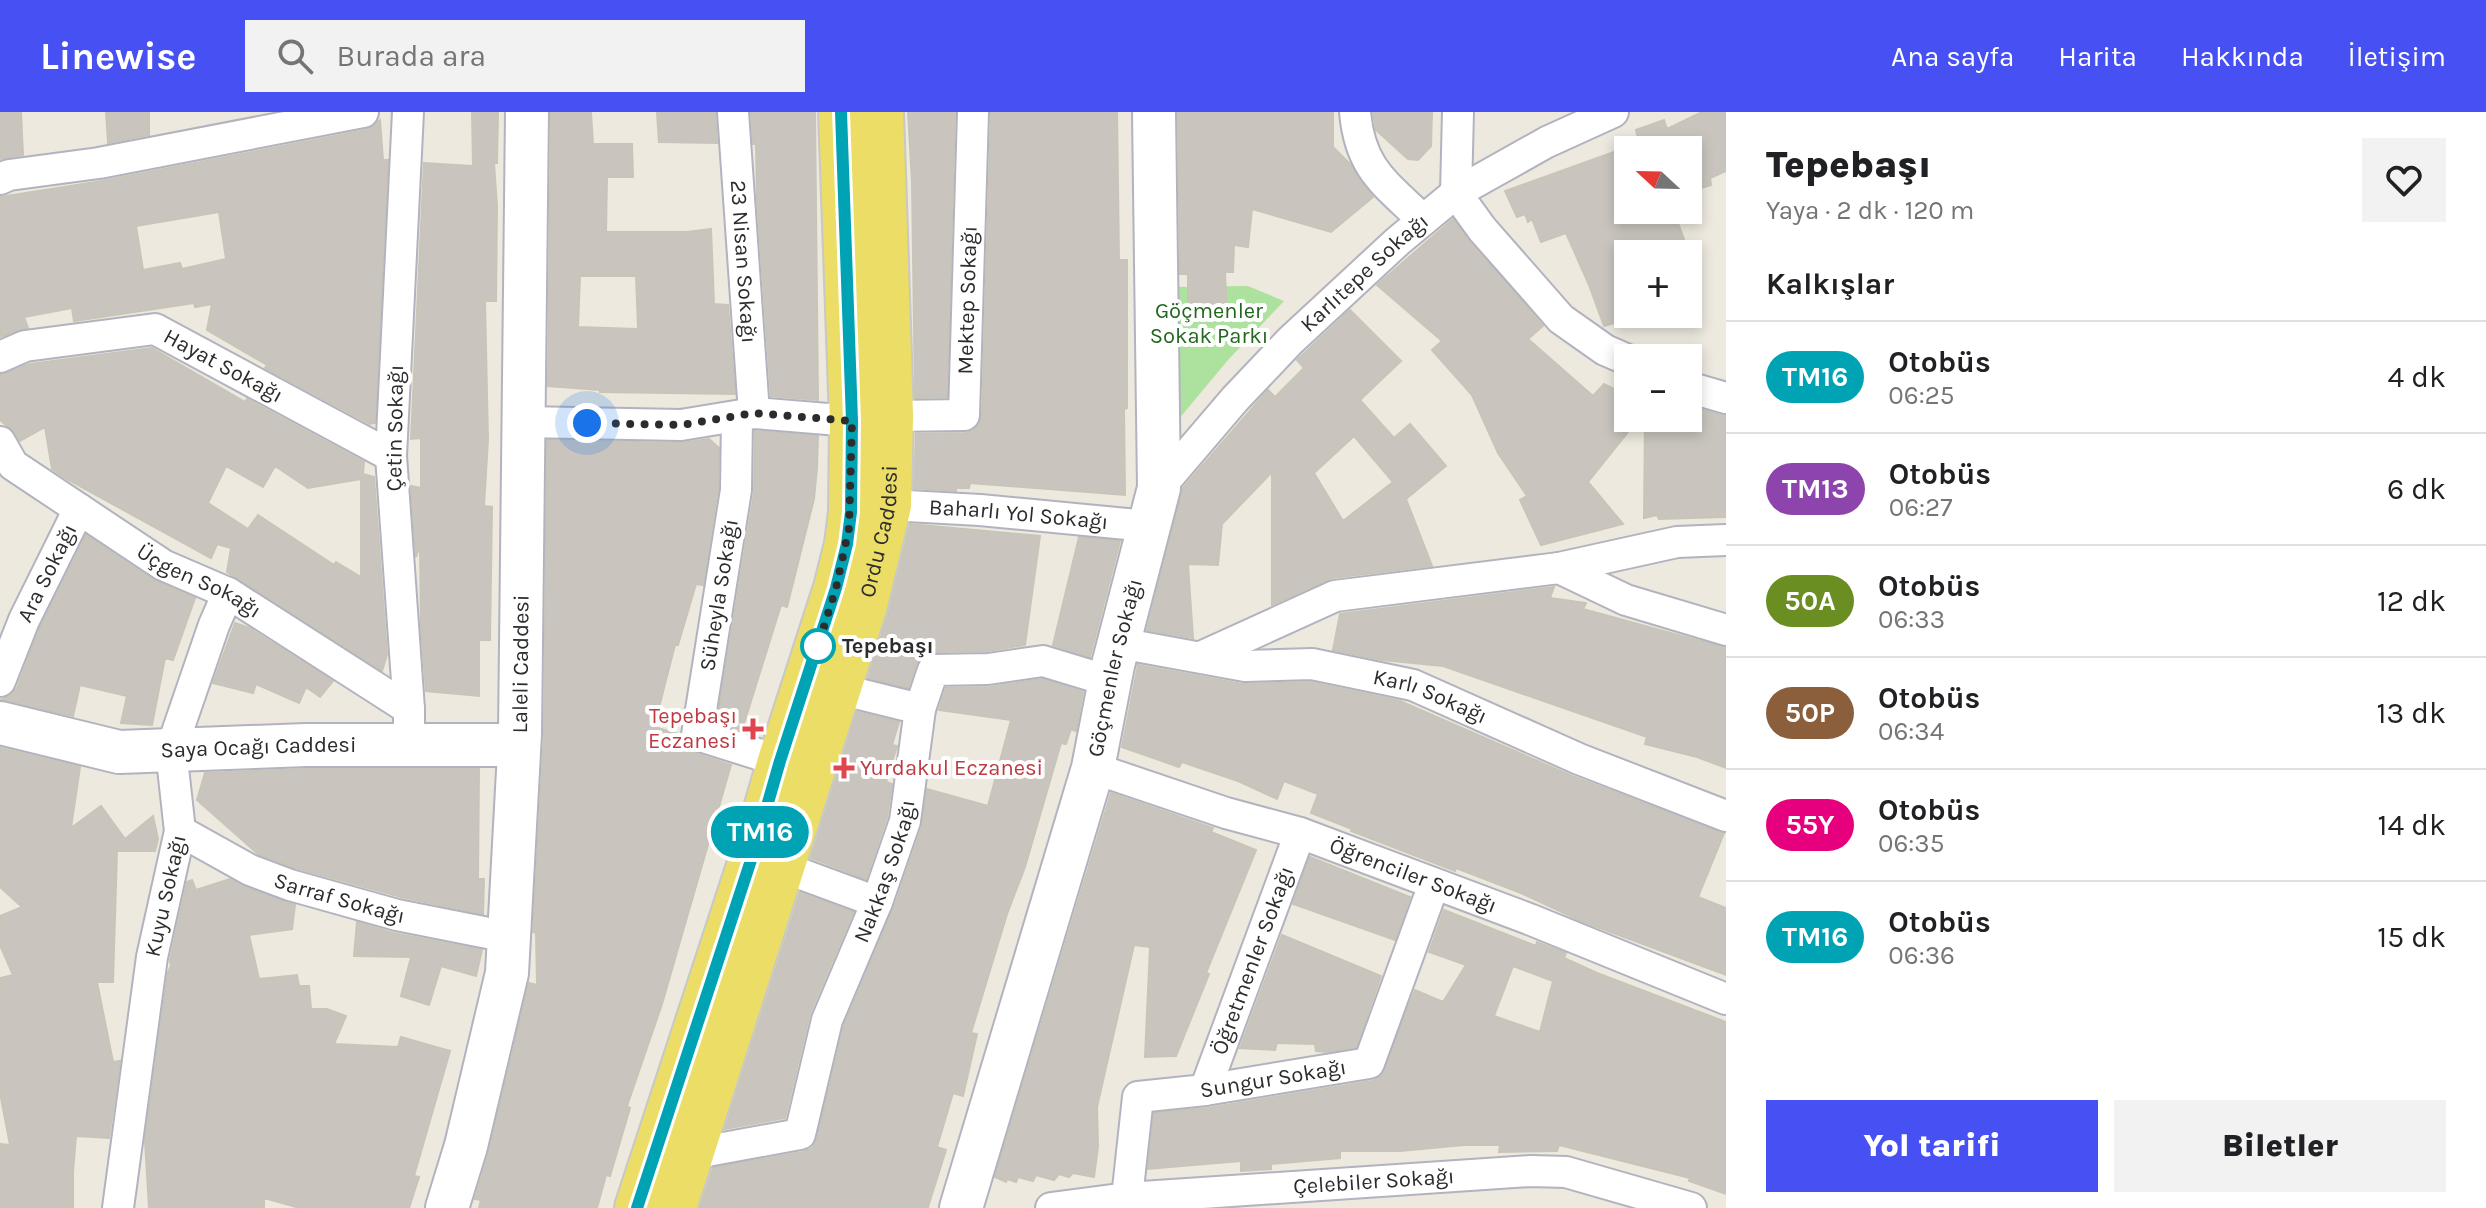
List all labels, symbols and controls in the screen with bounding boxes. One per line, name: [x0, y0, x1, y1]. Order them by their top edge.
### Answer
search box: [245, 20, 805, 92]
text: Linewise: [40, 34, 197, 79]
icon: search: [273, 34, 317, 78]
text: Burada ara: [337, 38, 486, 74]
text: Ana sayfa: [1891, 40, 2014, 73]
text: Harita: [2058, 40, 2137, 73]
text: Hakkında: [2181, 40, 2304, 73]
text: İletişim: [2348, 40, 2446, 73]
north arrow: [1614, 136, 1702, 224]
map controls: [1614, 136, 1702, 432]
button: heart: [2362, 138, 2446, 222]
text: Tepebaşı: [1766, 142, 1931, 187]
street label: 23 Nisan Sokağı: [725, 179, 762, 344]
text: Yaya · 2 dk · 120 m: [1766, 195, 1974, 226]
street label: Karlıtepe Sokağı: [1295, 208, 1434, 338]
street label: Mektep Sokağı: [952, 225, 983, 375]
button: +: [1614, 240, 1702, 328]
text: Kalkışlar: [1766, 266, 1894, 302]
park label: Göçmenler Sokak Parkı: [1150, 298, 1268, 349]
street label: Hayat Sokağı: [159, 323, 287, 408]
button: −: [1614, 344, 1702, 432]
text: Otobüs: [1888, 344, 1991, 380]
text: 4 dk: [2387, 359, 2446, 395]
text: TM16: [1782, 360, 1848, 393]
street label: Çetin Sokağı: [381, 364, 409, 492]
text: 06:25: [1888, 380, 1954, 411]
your location: [567, 403, 607, 443]
text: Otobüs: [1889, 456, 1991, 492]
street label: Ordu Caddesi: [854, 465, 903, 600]
text: 6 dk: [2387, 471, 2446, 507]
text: TM13: [1782, 472, 1849, 505]
text: 06:27: [1889, 492, 1952, 523]
street label: Baharlı Yol Sokağı: [928, 494, 1110, 535]
street label: Süheyla Sokağı: [694, 517, 744, 673]
street label: Ara Sokağı: [12, 519, 83, 627]
street label: Üçgen Sokağı: [132, 538, 266, 624]
text: Otobüs: [1878, 568, 1980, 604]
street label: Göçmenler Sokağı: [1082, 576, 1148, 759]
text: 12 dk: [2377, 583, 2446, 619]
text: 50A: [1784, 584, 1836, 617]
street label: Laleli Caddesi: [507, 594, 535, 734]
text: 06:33: [1878, 604, 1945, 635]
marker: Tepebaşı: [801, 629, 835, 663]
place label: Tepebaşı: [842, 633, 934, 659]
street label: Karlı Sokağı: [1371, 664, 1491, 729]
text: Otobüs: [1878, 680, 1980, 716]
text: 13 dk: [2377, 695, 2446, 731]
text: 50P: [1785, 696, 1835, 729]
place label: Tepebaşı Eczanesi: [648, 703, 737, 754]
text: 06:34: [1878, 716, 1944, 747]
marker: Tepebaşı Eczanesi: [744, 720, 762, 738]
street label: Saya Ocağı Caddesi: [160, 732, 356, 763]
place label: Yurdakul Eczanesi: [860, 755, 1043, 781]
marker: Yurdakul Eczanesi: [835, 759, 853, 777]
text: Otobüs: [1878, 792, 1980, 828]
street label: Nakkaş Sokağı: [848, 798, 921, 947]
line badge: TM16: [704, 806, 816, 858]
text: 14 dk: [2378, 807, 2446, 843]
text: 55Y: [1785, 808, 1835, 841]
text: TM16: [727, 815, 793, 848]
text: 06:35: [1878, 828, 1944, 859]
street label: Kuyu Sokağı: [139, 832, 192, 959]
street label: Öğrenciler Sokağı: [1326, 832, 1500, 919]
street label: Öğretmenler Sokağı: [1206, 863, 1300, 1058]
street label: Sarraf Sokağı: [270, 867, 407, 929]
text: Otobüs: [1888, 904, 1991, 940]
text: 15 dk: [2377, 919, 2446, 955]
text: TM16: [1782, 920, 1848, 953]
text: 06:36: [1888, 940, 1955, 971]
street label: Sungur Sokağı: [1198, 1054, 1348, 1104]
button: Yol tarifi: [1766, 1100, 2098, 1192]
button: Biletler: [2114, 1100, 2446, 1192]
street label: Çelebiler Sokağı: [1292, 1163, 1455, 1200]

